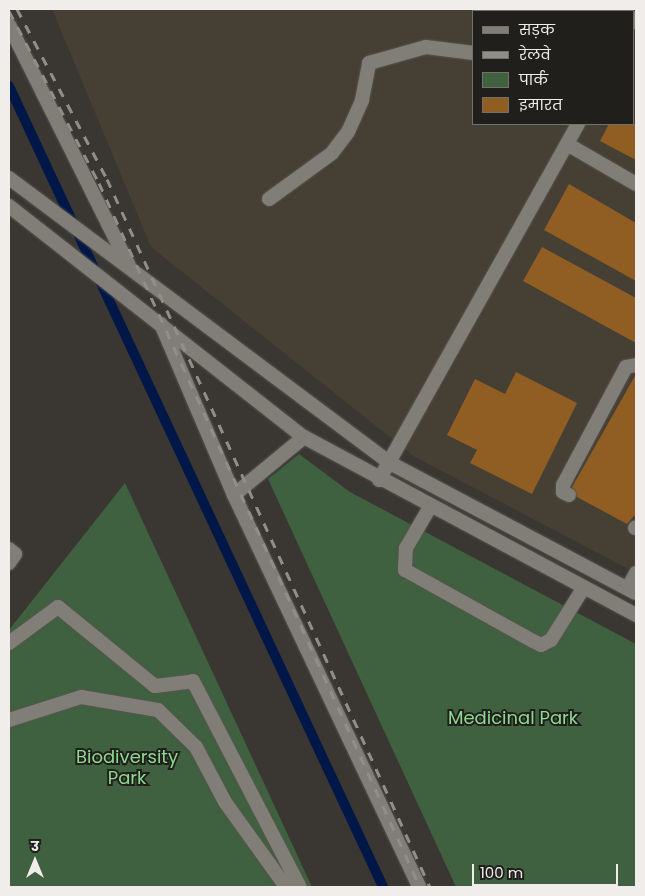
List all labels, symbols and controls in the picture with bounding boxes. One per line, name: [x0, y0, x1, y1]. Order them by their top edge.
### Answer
legend: [472, 10, 635, 125]
text: सड़क: [519, 19, 555, 40]
text: रेलवे: [519, 44, 551, 65]
text: पार्क: [519, 69, 548, 90]
text: इमारत: [519, 94, 562, 115]
park label: Medicinal Park: [448, 707, 578, 729]
park label: Biodiversity Park: [76, 747, 178, 790]
north arrow: [10, 836, 60, 886]
text: उ: [31, 836, 39, 856]
scale bar: [475, 854, 621, 886]
text: 100 m: [480, 862, 523, 883]

